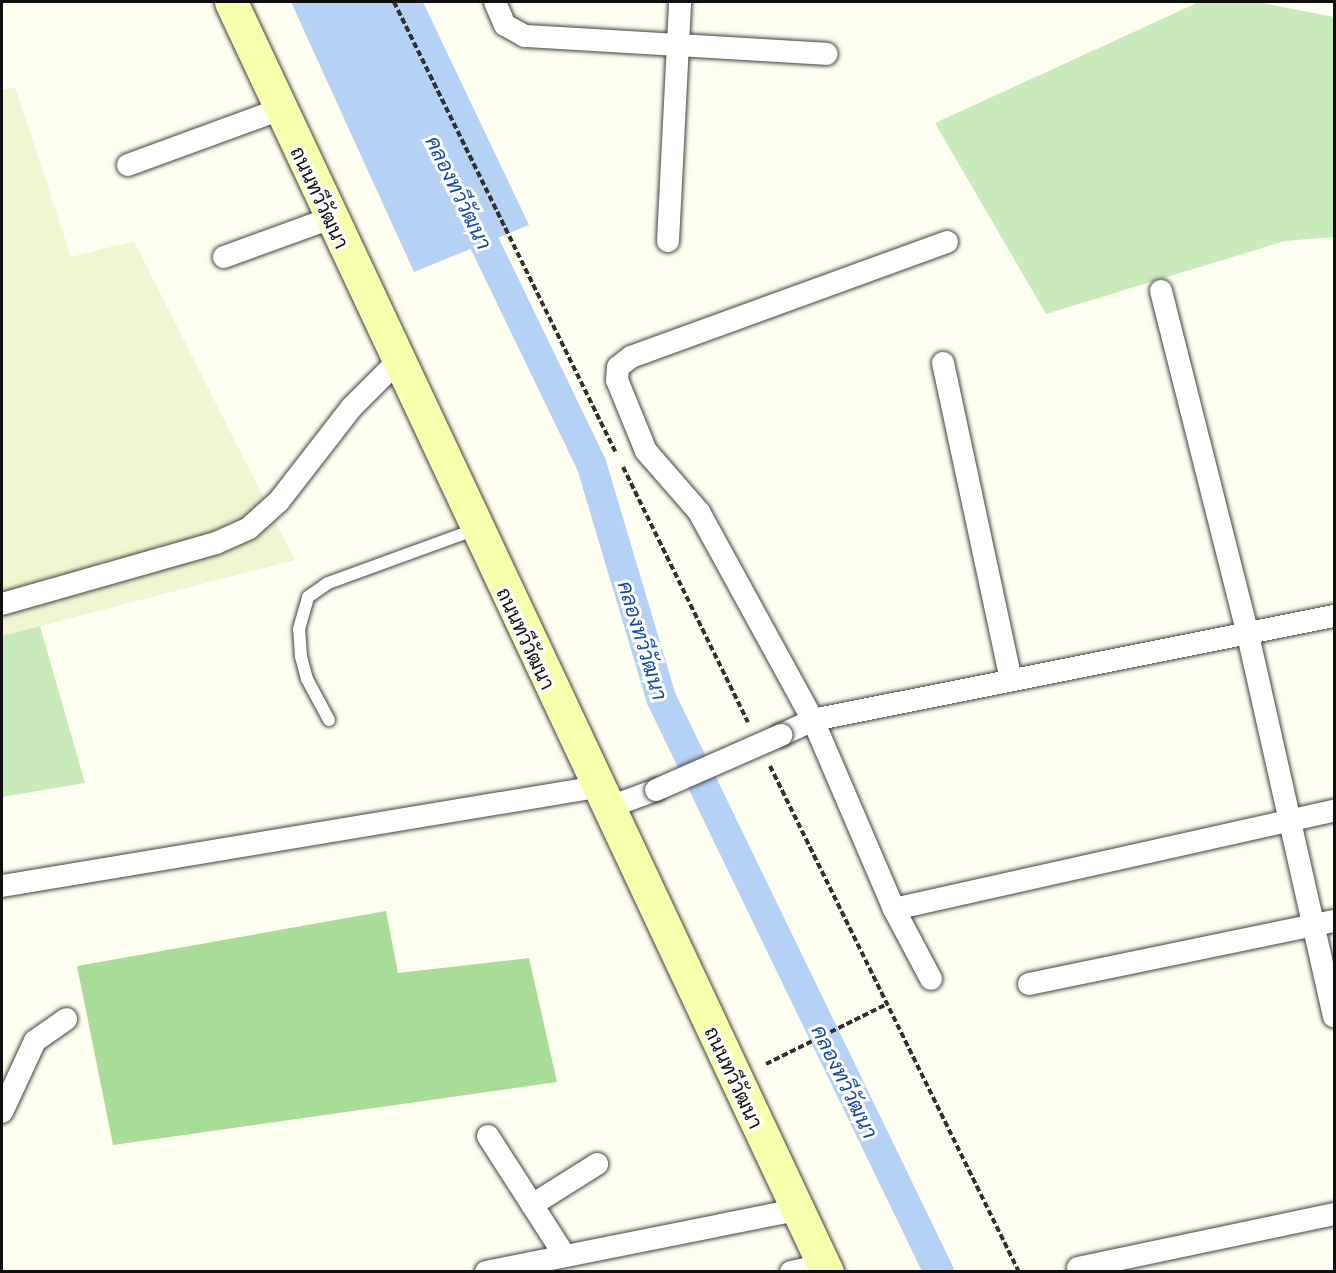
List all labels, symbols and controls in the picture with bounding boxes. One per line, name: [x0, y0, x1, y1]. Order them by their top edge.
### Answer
water label: คลองทวีวัฒนา: [422, 131, 498, 253]
street label: ถนนทวีวัฒนา: [287, 142, 355, 252]
water label: คลองทวีวัฒนา: [614, 577, 674, 703]
street label: ถนนทวีวัฒนา: [493, 583, 561, 693]
water label: คลองทวีวัฒนา: [808, 1020, 884, 1142]
street label: ถนนทวีวัฒนา: [701, 1022, 769, 1132]

